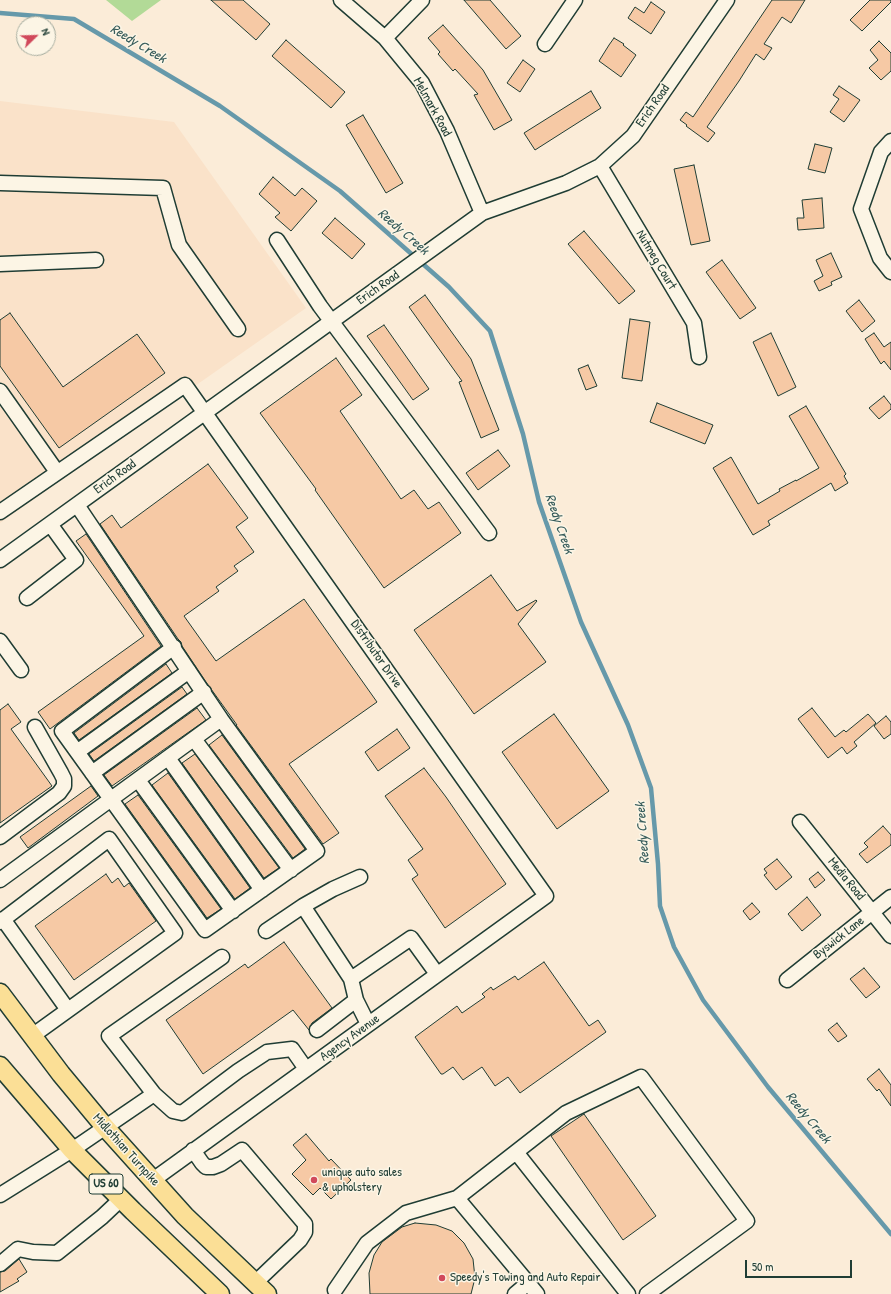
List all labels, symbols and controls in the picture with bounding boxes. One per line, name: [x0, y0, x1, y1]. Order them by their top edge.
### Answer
north arrow: [16, 16, 56, 56]
water label: Reedy Creek: [107, 21, 169, 67]
text: N: [39, 26, 54, 37]
street label: Melmark Road: [409, 75, 455, 139]
street label: Erich Road: [633, 82, 673, 130]
water label: Reedy Creek: [374, 205, 432, 259]
street label: Nutmeg Court: [632, 228, 680, 292]
street label: Erich Road: [354, 268, 402, 308]
street label: Erich Road: [91, 456, 139, 498]
water label: Reedy Creek: [541, 492, 577, 556]
street label: Distributor Drive: [347, 617, 405, 691]
water label: Reedy Creek: [632, 801, 654, 865]
street label: Media Road: [824, 855, 868, 903]
street label: Byswick Lane: [810, 913, 868, 963]
street label: Agency Avenue: [317, 1011, 383, 1065]
water label: Reedy Creek: [782, 1089, 834, 1147]
street label: Midlothian Turnpike: [89, 1110, 163, 1190]
place label: unique auto sales & upholstery: [322, 1165, 402, 1196]
road number: US 60: [89, 1174, 123, 1194]
marker: unique auto sales & upholstery: [309, 1175, 319, 1185]
scale bar: [747, 1252, 854, 1278]
text: 50 m: [752, 1258, 773, 1275]
place label: Speedy's Towing and Auto Repair: [450, 1270, 600, 1286]
marker: Speedy's Towing and Auto Repair: [437, 1273, 447, 1283]

